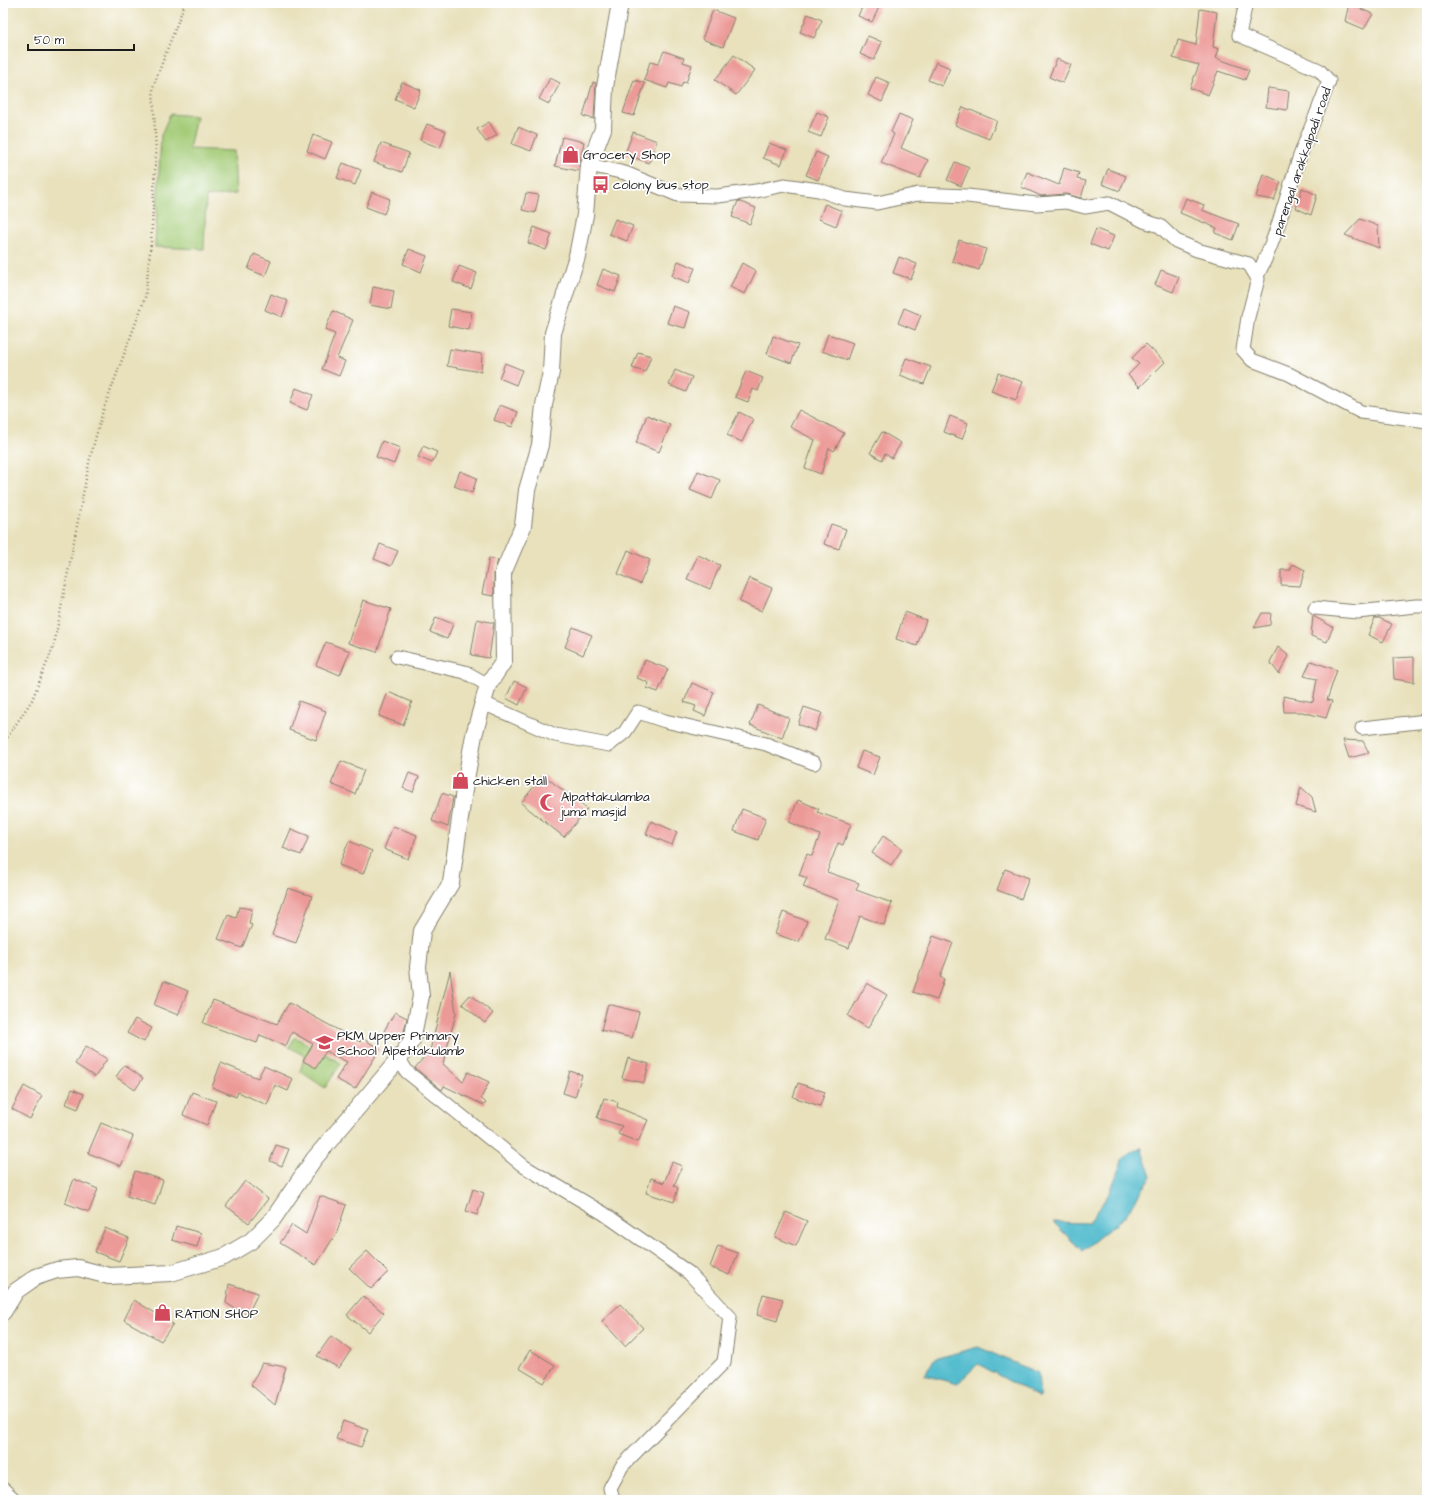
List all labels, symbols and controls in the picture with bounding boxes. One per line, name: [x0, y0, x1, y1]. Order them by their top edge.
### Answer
scale bar: [28, 26, 134, 52]
text: 50 m: [34, 32, 65, 49]
street label: parengal arakkalpadi road: [1268, 85, 1337, 238]
shop icon: Grocery Shop: [560, 144, 580, 164]
place label: Grocery Shop: [583, 146, 671, 165]
bus stop icon: colony bus stop: [590, 174, 610, 194]
place label: colony bus stop: [613, 176, 709, 195]
shop icon: chicken stall: [450, 770, 470, 790]
place label: chicken stall: [473, 772, 547, 790]
place label: Alpattakulamba juma masjid: [559, 788, 650, 821]
mosque icon: Alpattakulamba juma masjid: [538, 793, 558, 813]
place label: PKM Upper Primary School Alpettakulamb: [337, 1027, 465, 1060]
school or university icon: PKM Upper Primary School Alpettakulamb: [314, 1032, 334, 1052]
shop icon: RATION SHOP: [152, 1303, 172, 1323]
place label: RATION SHOP: [175, 1305, 259, 1323]

